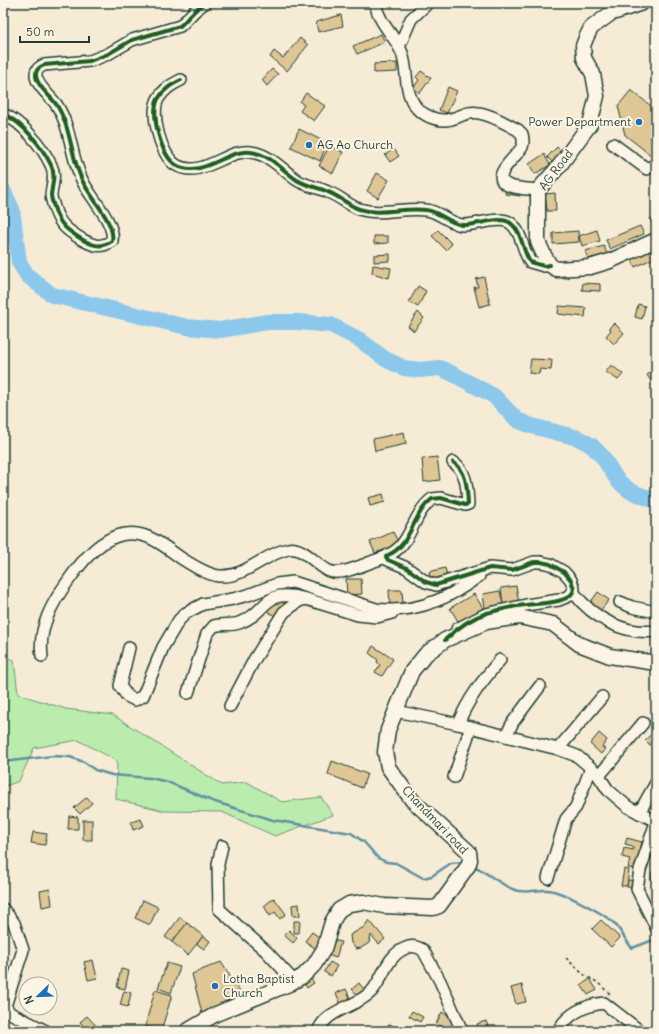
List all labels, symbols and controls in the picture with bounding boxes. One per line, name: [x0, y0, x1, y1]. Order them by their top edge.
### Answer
scale bar: [20, 18, 89, 44]
text: 50 m: [26, 24, 55, 39]
place label: Power Department: [528, 114, 631, 129]
marker: Power Department: [634, 117, 644, 127]
place label: AG Ao Church: [317, 137, 393, 152]
marker: AG Ao Church: [304, 140, 314, 150]
street label: AG Road: [535, 146, 576, 193]
street label: Chandmari road: [399, 782, 472, 857]
place label: Lotha Baptist Church: [223, 971, 294, 1000]
north arrow: [18, 976, 58, 1016]
marker: Lotha Baptist Church: [210, 981, 220, 991]
text: N: [21, 994, 37, 1006]

